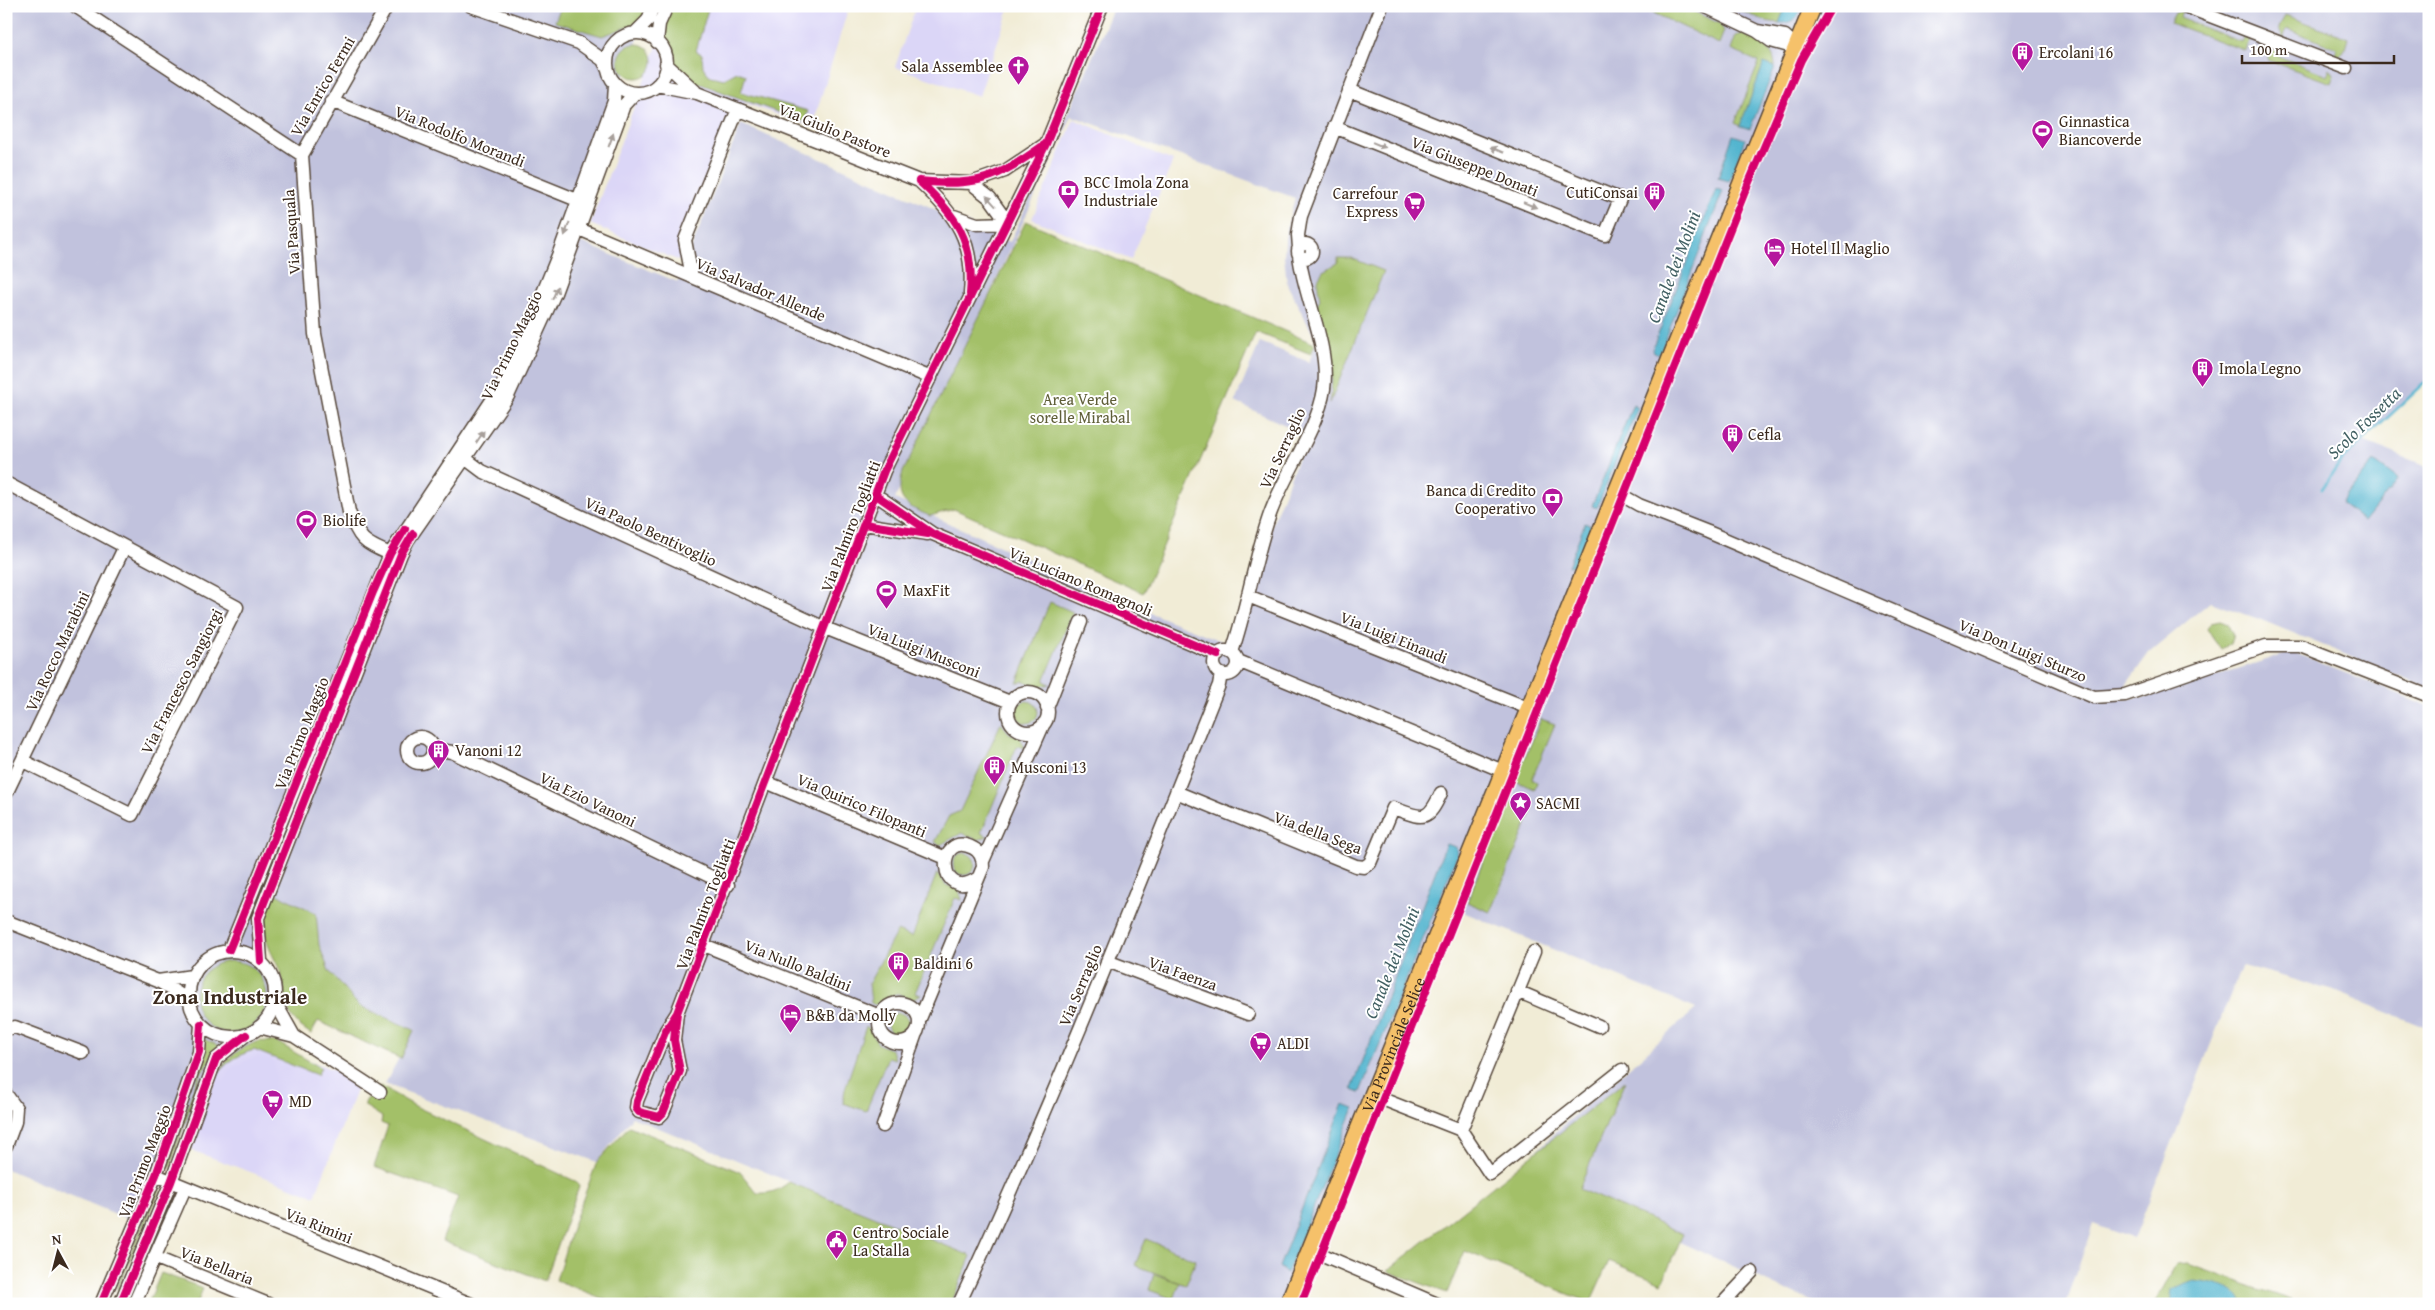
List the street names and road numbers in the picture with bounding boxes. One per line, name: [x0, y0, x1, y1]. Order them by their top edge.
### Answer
street label: Via Enrico Fermi: [284, 31, 361, 140]
street label: Via Giulio Pastore: [775, 96, 895, 164]
street label: Via Rodolfo Morandi: [391, 99, 529, 173]
street label: Via Giuseppe Donati: [1408, 130, 1543, 203]
street label: Via Pasquala: [276, 188, 306, 275]
street label: Via Salvador Allende: [692, 251, 830, 327]
street label: Via Primo Maggio: [474, 286, 548, 404]
street label: Via Serraglio: [1253, 403, 1311, 493]
street label: Via Palmiro Togliatti: [814, 456, 886, 595]
street label: Via Paolo Bentivoglio: [581, 490, 721, 572]
street label: Via Luciano Romagnoli: [1005, 540, 1157, 622]
street label: Via Rocco Marabini: [19, 586, 96, 715]
street label: Via Francesco Sangiorgi: [134, 604, 228, 758]
street label: Via Luigi Einaudi: [1337, 605, 1452, 670]
street label: Via Don Luigi Sturzo: [1955, 612, 2091, 688]
street label: Via Luigi Musconi: [864, 616, 985, 684]
street label: Via Primo Maggio: [267, 673, 335, 793]
street label: Via Ezio Vanoni: [536, 765, 641, 833]
street label: Via Quirico Filopanti: [793, 767, 931, 843]
street label: Via della Sega: [1270, 804, 1366, 860]
street label: Via Palmiro Togliatti: [669, 834, 741, 973]
street label: Via Nullo Baldini: [741, 933, 856, 998]
street label: Via Serraglio: [1052, 940, 1108, 1030]
street label: Via Faenza: [1145, 949, 1221, 997]
street label: Via Provinciale Selice: [1355, 973, 1431, 1116]
street label: Via Primo Maggio: [111, 1101, 177, 1221]
street label: Via Rimini: [282, 1201, 357, 1250]
street label: Via Bellaria: [176, 1239, 258, 1291]

